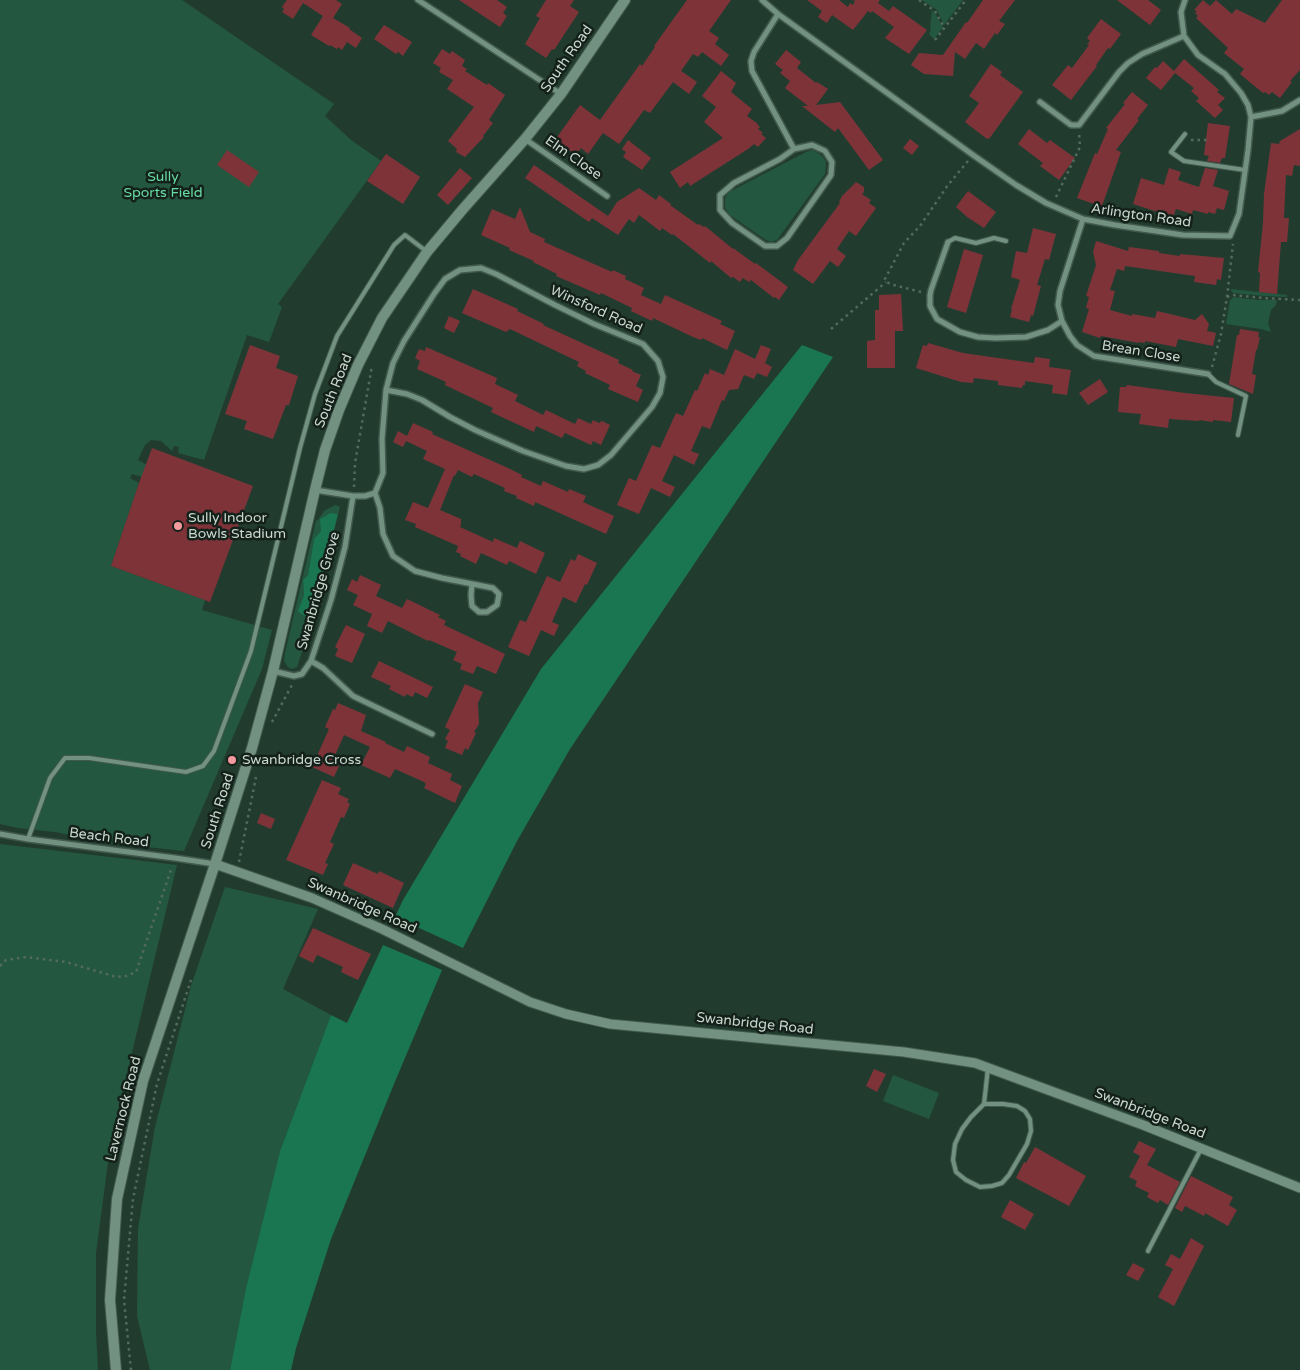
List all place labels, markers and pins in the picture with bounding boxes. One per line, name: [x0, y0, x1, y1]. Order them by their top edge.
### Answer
place label: Sully Indoor Bowls Stadium: [188, 510, 286, 542]
marker: Sully Indoor Bowls Stadium: [172, 520, 184, 532]
place label: Swanbridge Cross: [242, 752, 361, 768]
marker: Swanbridge Cross: [226, 754, 238, 766]

